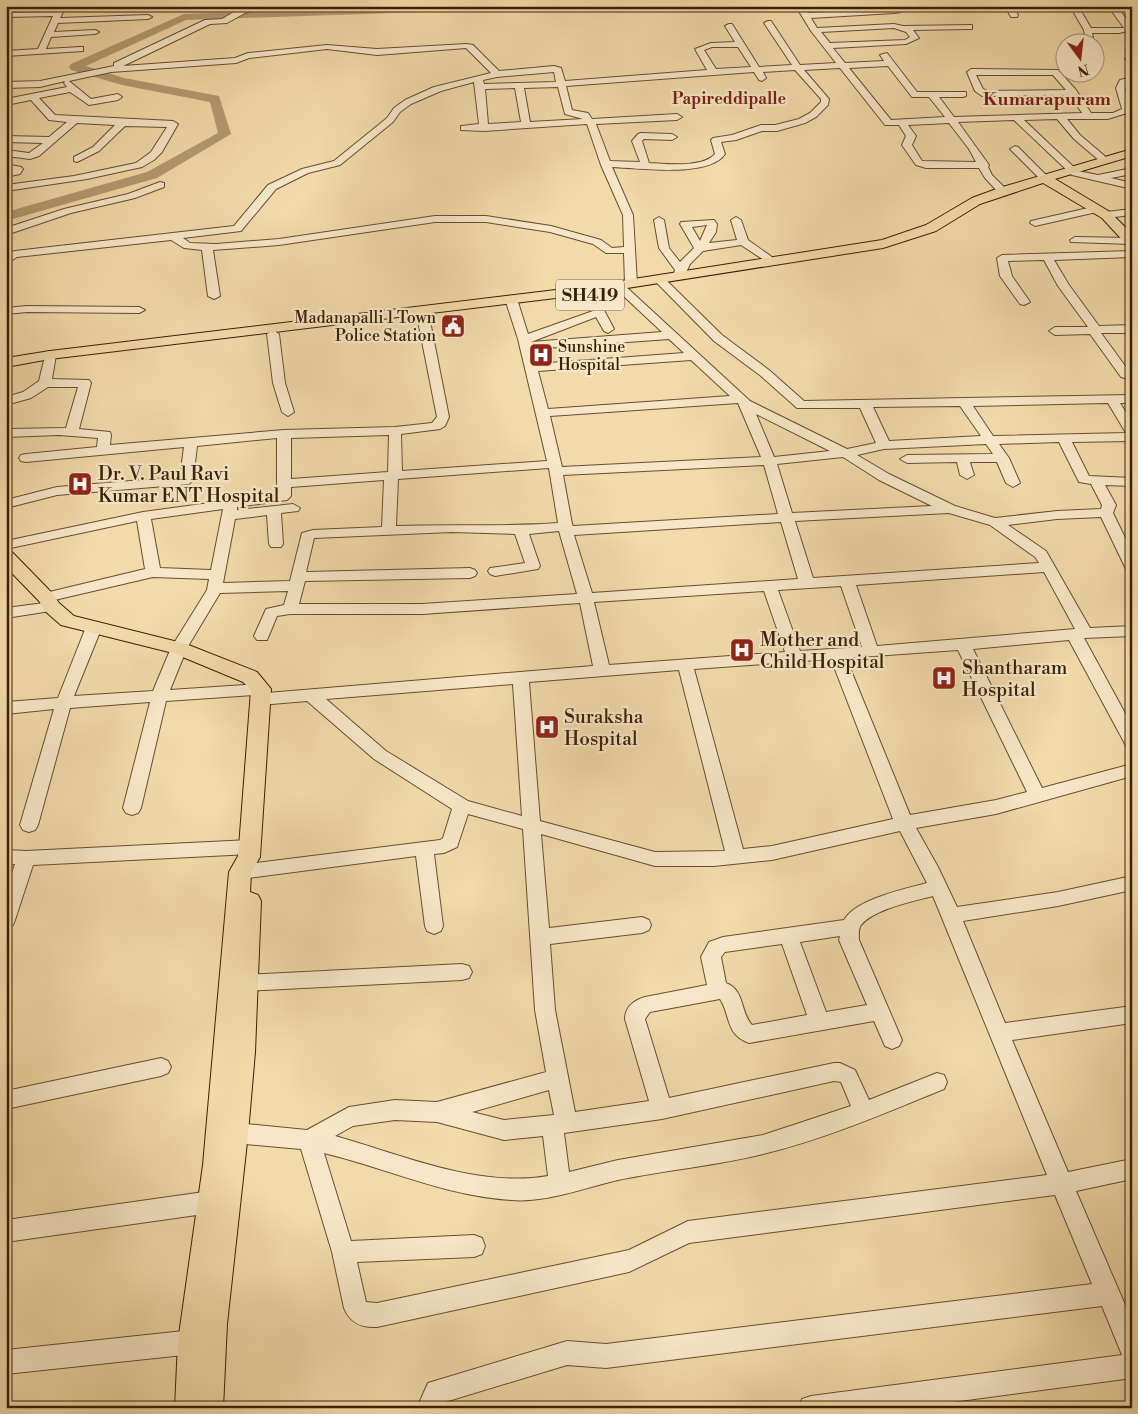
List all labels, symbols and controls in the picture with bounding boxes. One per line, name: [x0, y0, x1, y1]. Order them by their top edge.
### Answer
north arrow: [1056, 32, 1106, 82]
text: N: [1075, 59, 1091, 80]
district label: Kumarapuram: [983, 88, 1112, 111]
district label: Papireddipalle: [672, 89, 787, 109]
road number: SH419: [556, 280, 624, 310]
place label: Madanapalli 1 Town Police Station: [294, 308, 436, 346]
public building icon: Madanapalli 1 Town Police Station: [440, 313, 466, 339]
place label: Sunshine Hospital: [558, 337, 625, 375]
hospital icon: Sunshine Hospital: [528, 342, 554, 368]
place label: Dr. V. Paul Ravi Kumar ENT Hospital: [98, 462, 280, 508]
hospital icon: Dr. V. Paul Ravi Kumar ENT Hospital: [67, 471, 93, 497]
place label: Mother and Child Hospital: [760, 628, 885, 674]
hospital icon: Mother and Child Hospital: [729, 637, 755, 663]
place label: Shantharam Hospital: [962, 656, 1068, 702]
hospital icon: Shantharam Hospital: [931, 665, 957, 691]
place label: Suraksha Hospital: [564, 705, 644, 751]
hospital icon: Suraksha Hospital: [534, 714, 560, 740]

